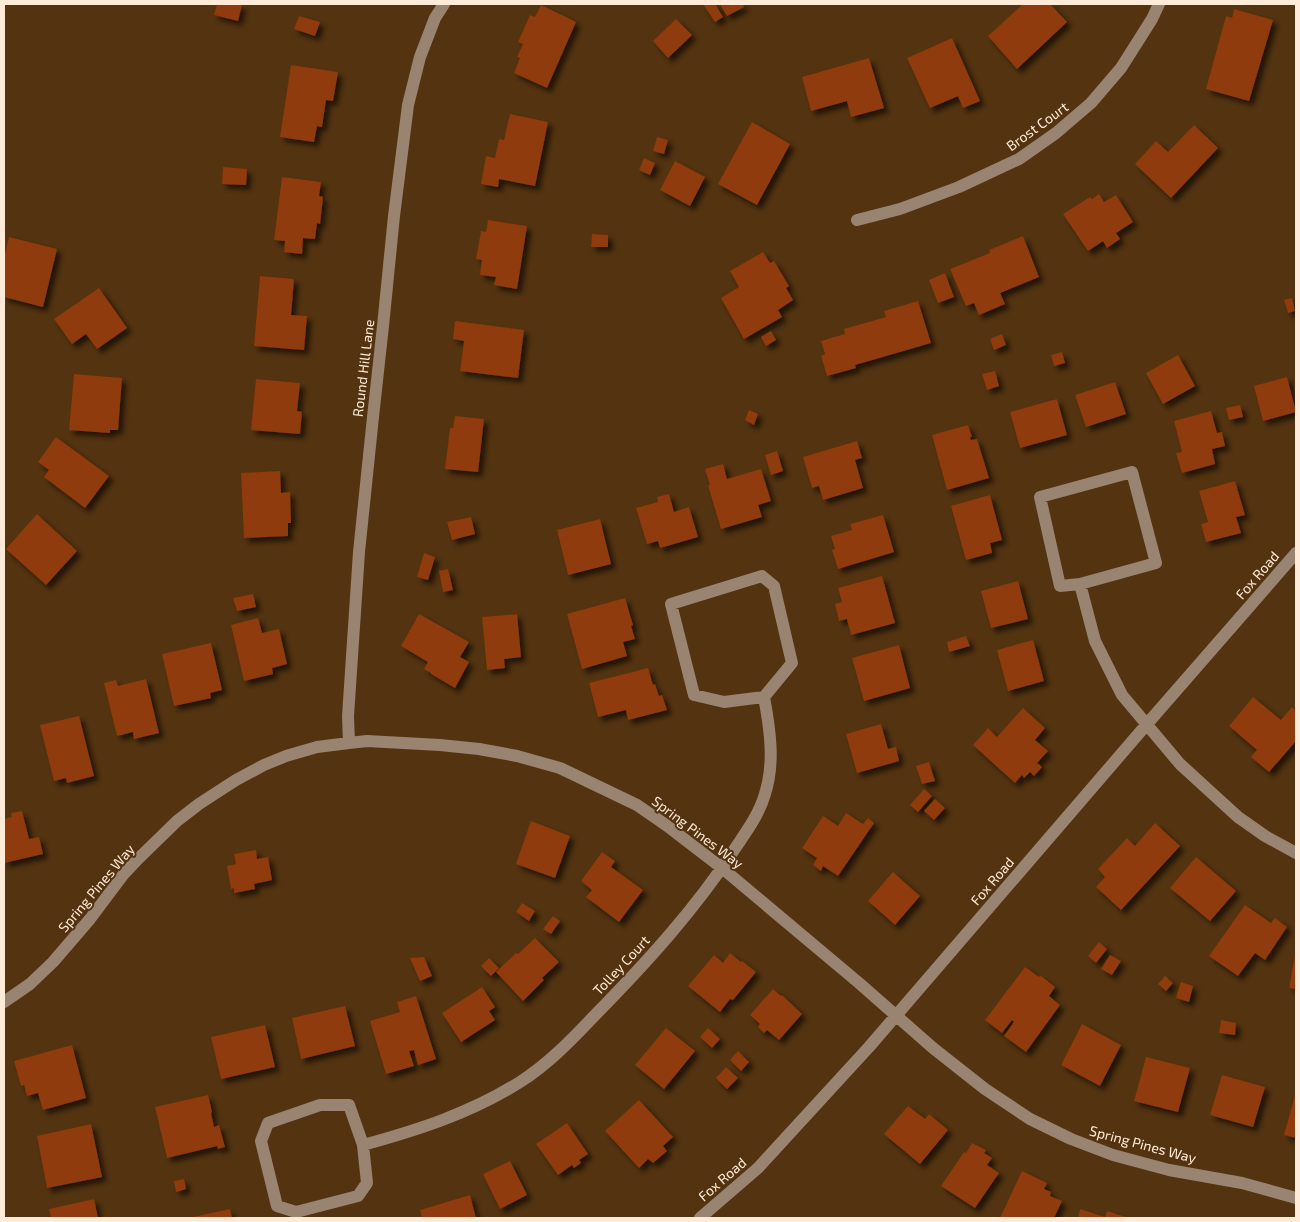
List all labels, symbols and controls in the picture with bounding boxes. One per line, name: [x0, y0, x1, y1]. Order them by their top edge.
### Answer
street label: Brost Court: [1003, 98, 1071, 154]
street label: Round Hill Lane: [349, 318, 377, 418]
street label: Fox Road: [1232, 548, 1282, 602]
street label: Spring Pines Way: [649, 792, 747, 872]
street label: Spring Pines Way: [54, 840, 138, 936]
street label: Fox Road: [967, 854, 1017, 908]
street label: Tolley Court: [589, 932, 653, 998]
street label: Spring Pines Way: [1088, 1122, 1199, 1167]
street label: Fox Road: [695, 1154, 749, 1204]

